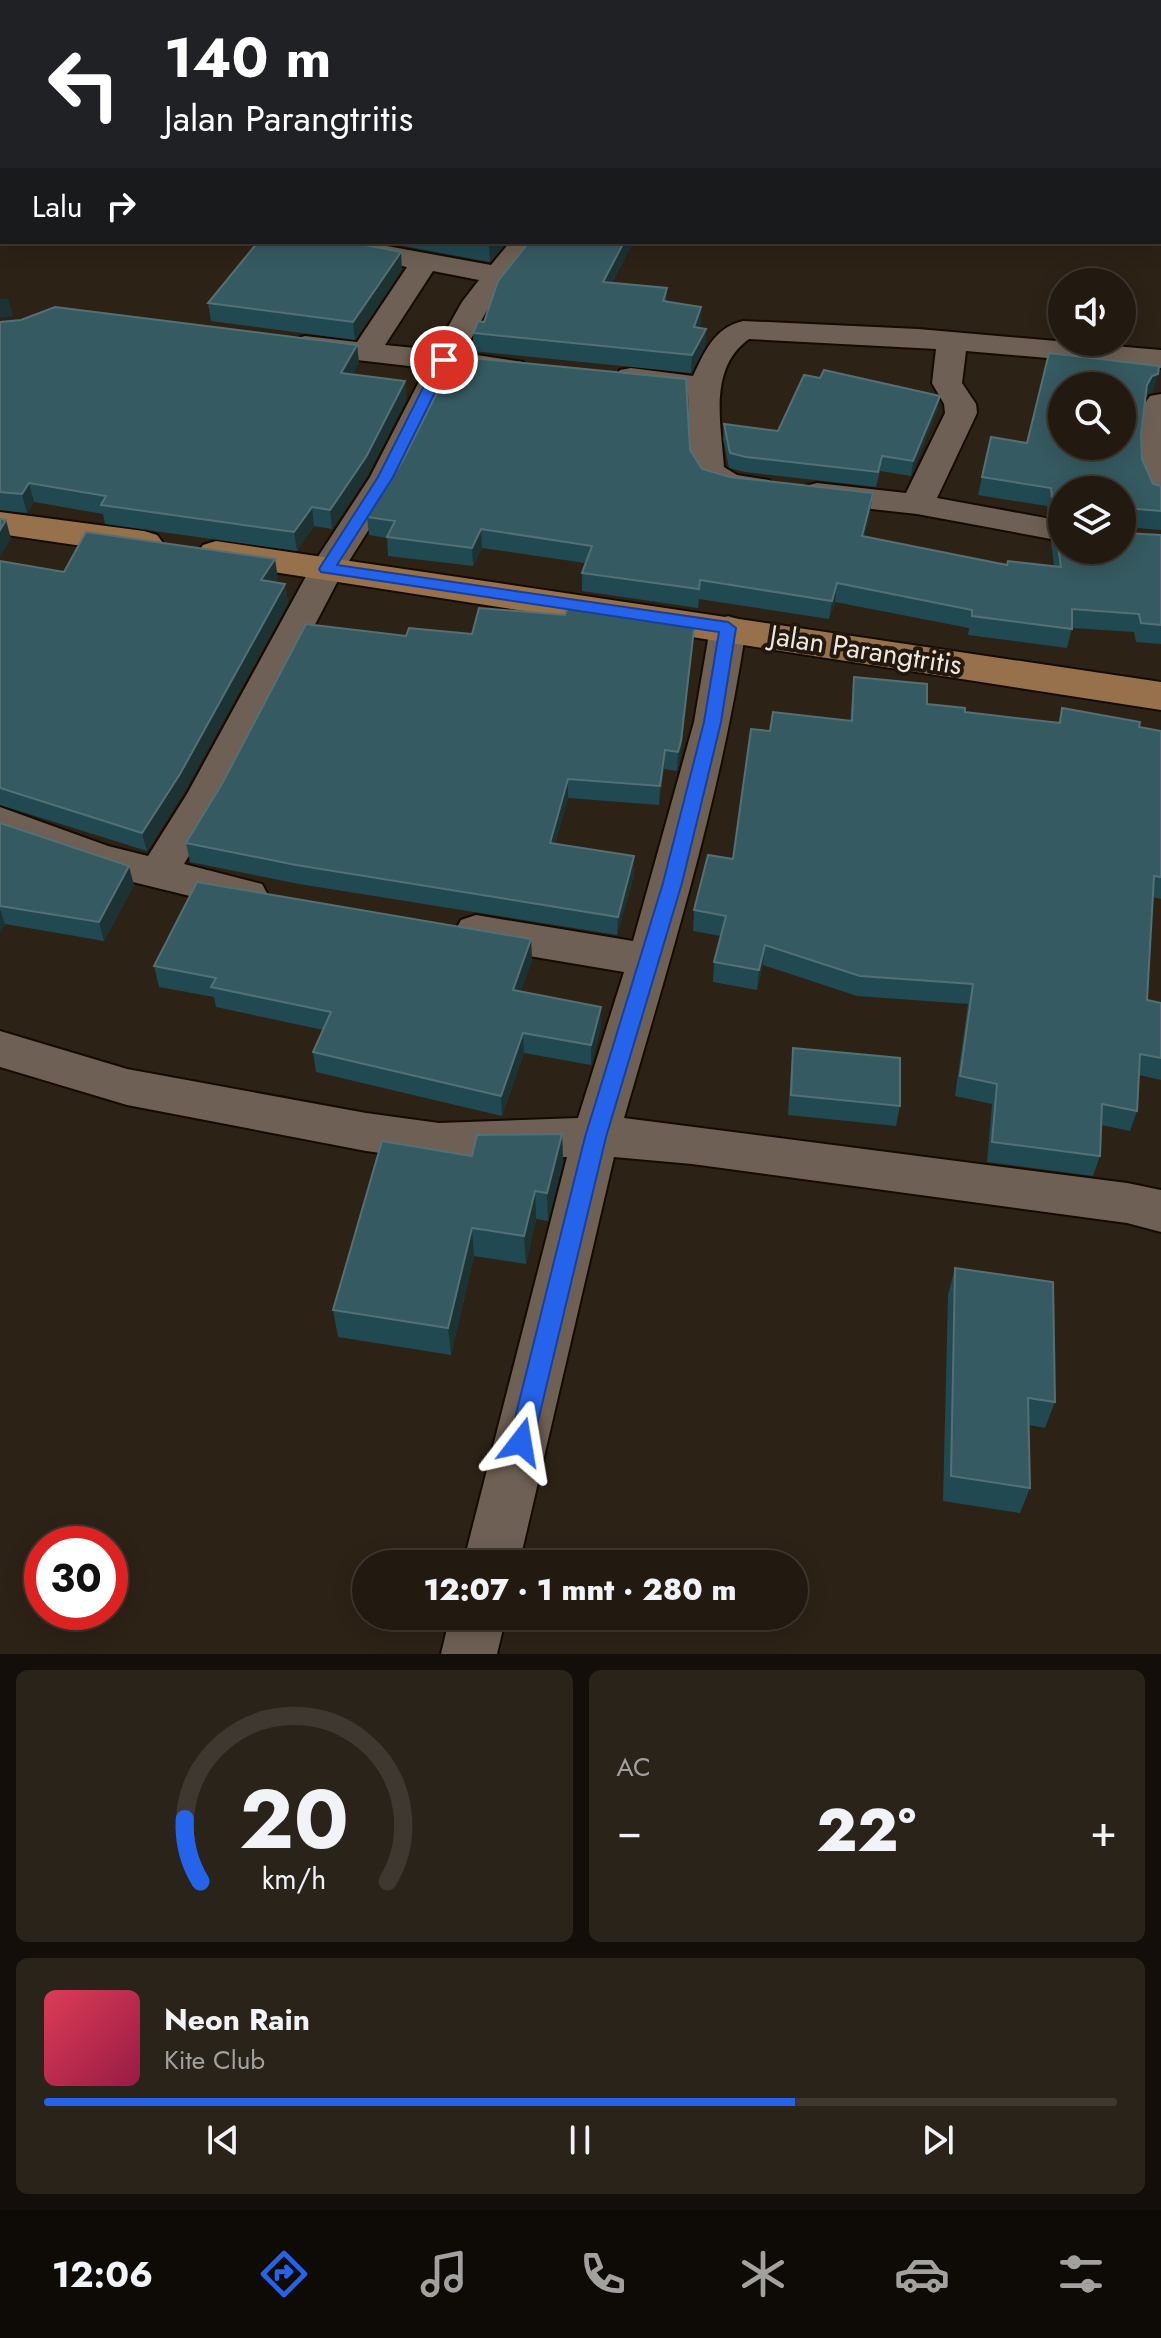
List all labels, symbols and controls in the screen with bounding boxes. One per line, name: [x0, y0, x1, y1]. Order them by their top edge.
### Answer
text: 140 m: [164, 17, 331, 98]
icon: left: [32, 32, 136, 136]
text: Jalan Parangtritis: [164, 92, 413, 144]
icon: right: [99, 184, 143, 228]
text: Lalu: [32, 185, 83, 228]
map controls: [1048, 268, 1136, 564]
button: sound: [1048, 268, 1136, 356]
pin: [410, 326, 478, 394]
icon: arrive: [422, 338, 466, 382]
button: search: [1048, 372, 1136, 460]
button: layers: [1048, 476, 1136, 564]
street label: Jalan Parangtritis: [763, 614, 965, 685]
position arrow: [479, 1400, 563, 1484]
speed limit sign: 30: [24, 1526, 128, 1630]
text: 12:07 · 1 mnt · 280 m: [423, 1568, 737, 1611]
text: AC: [617, 1748, 651, 1786]
text: 20: [239, 1759, 349, 1879]
text: 22°: [816, 1787, 916, 1874]
text: −: [617, 1799, 642, 1863]
text: +: [1090, 1799, 1117, 1863]
text: km/h: [262, 1858, 327, 1900]
text: Neon Rain: [164, 1998, 310, 2041]
text: Kite Club: [164, 2041, 265, 2079]
icon: previous: [201, 2118, 245, 2162]
icon: pause: [558, 2118, 602, 2162]
icon: next: [916, 2118, 960, 2162]
icon: directions: [256, 2246, 312, 2302]
icon: music: [416, 2246, 472, 2302]
icon: phone: [575, 2246, 631, 2302]
icon: climate: [735, 2246, 791, 2302]
icon: car: [894, 2246, 950, 2302]
icon: filters: [1053, 2246, 1109, 2302]
text: 12:06: [52, 2248, 153, 2300]

